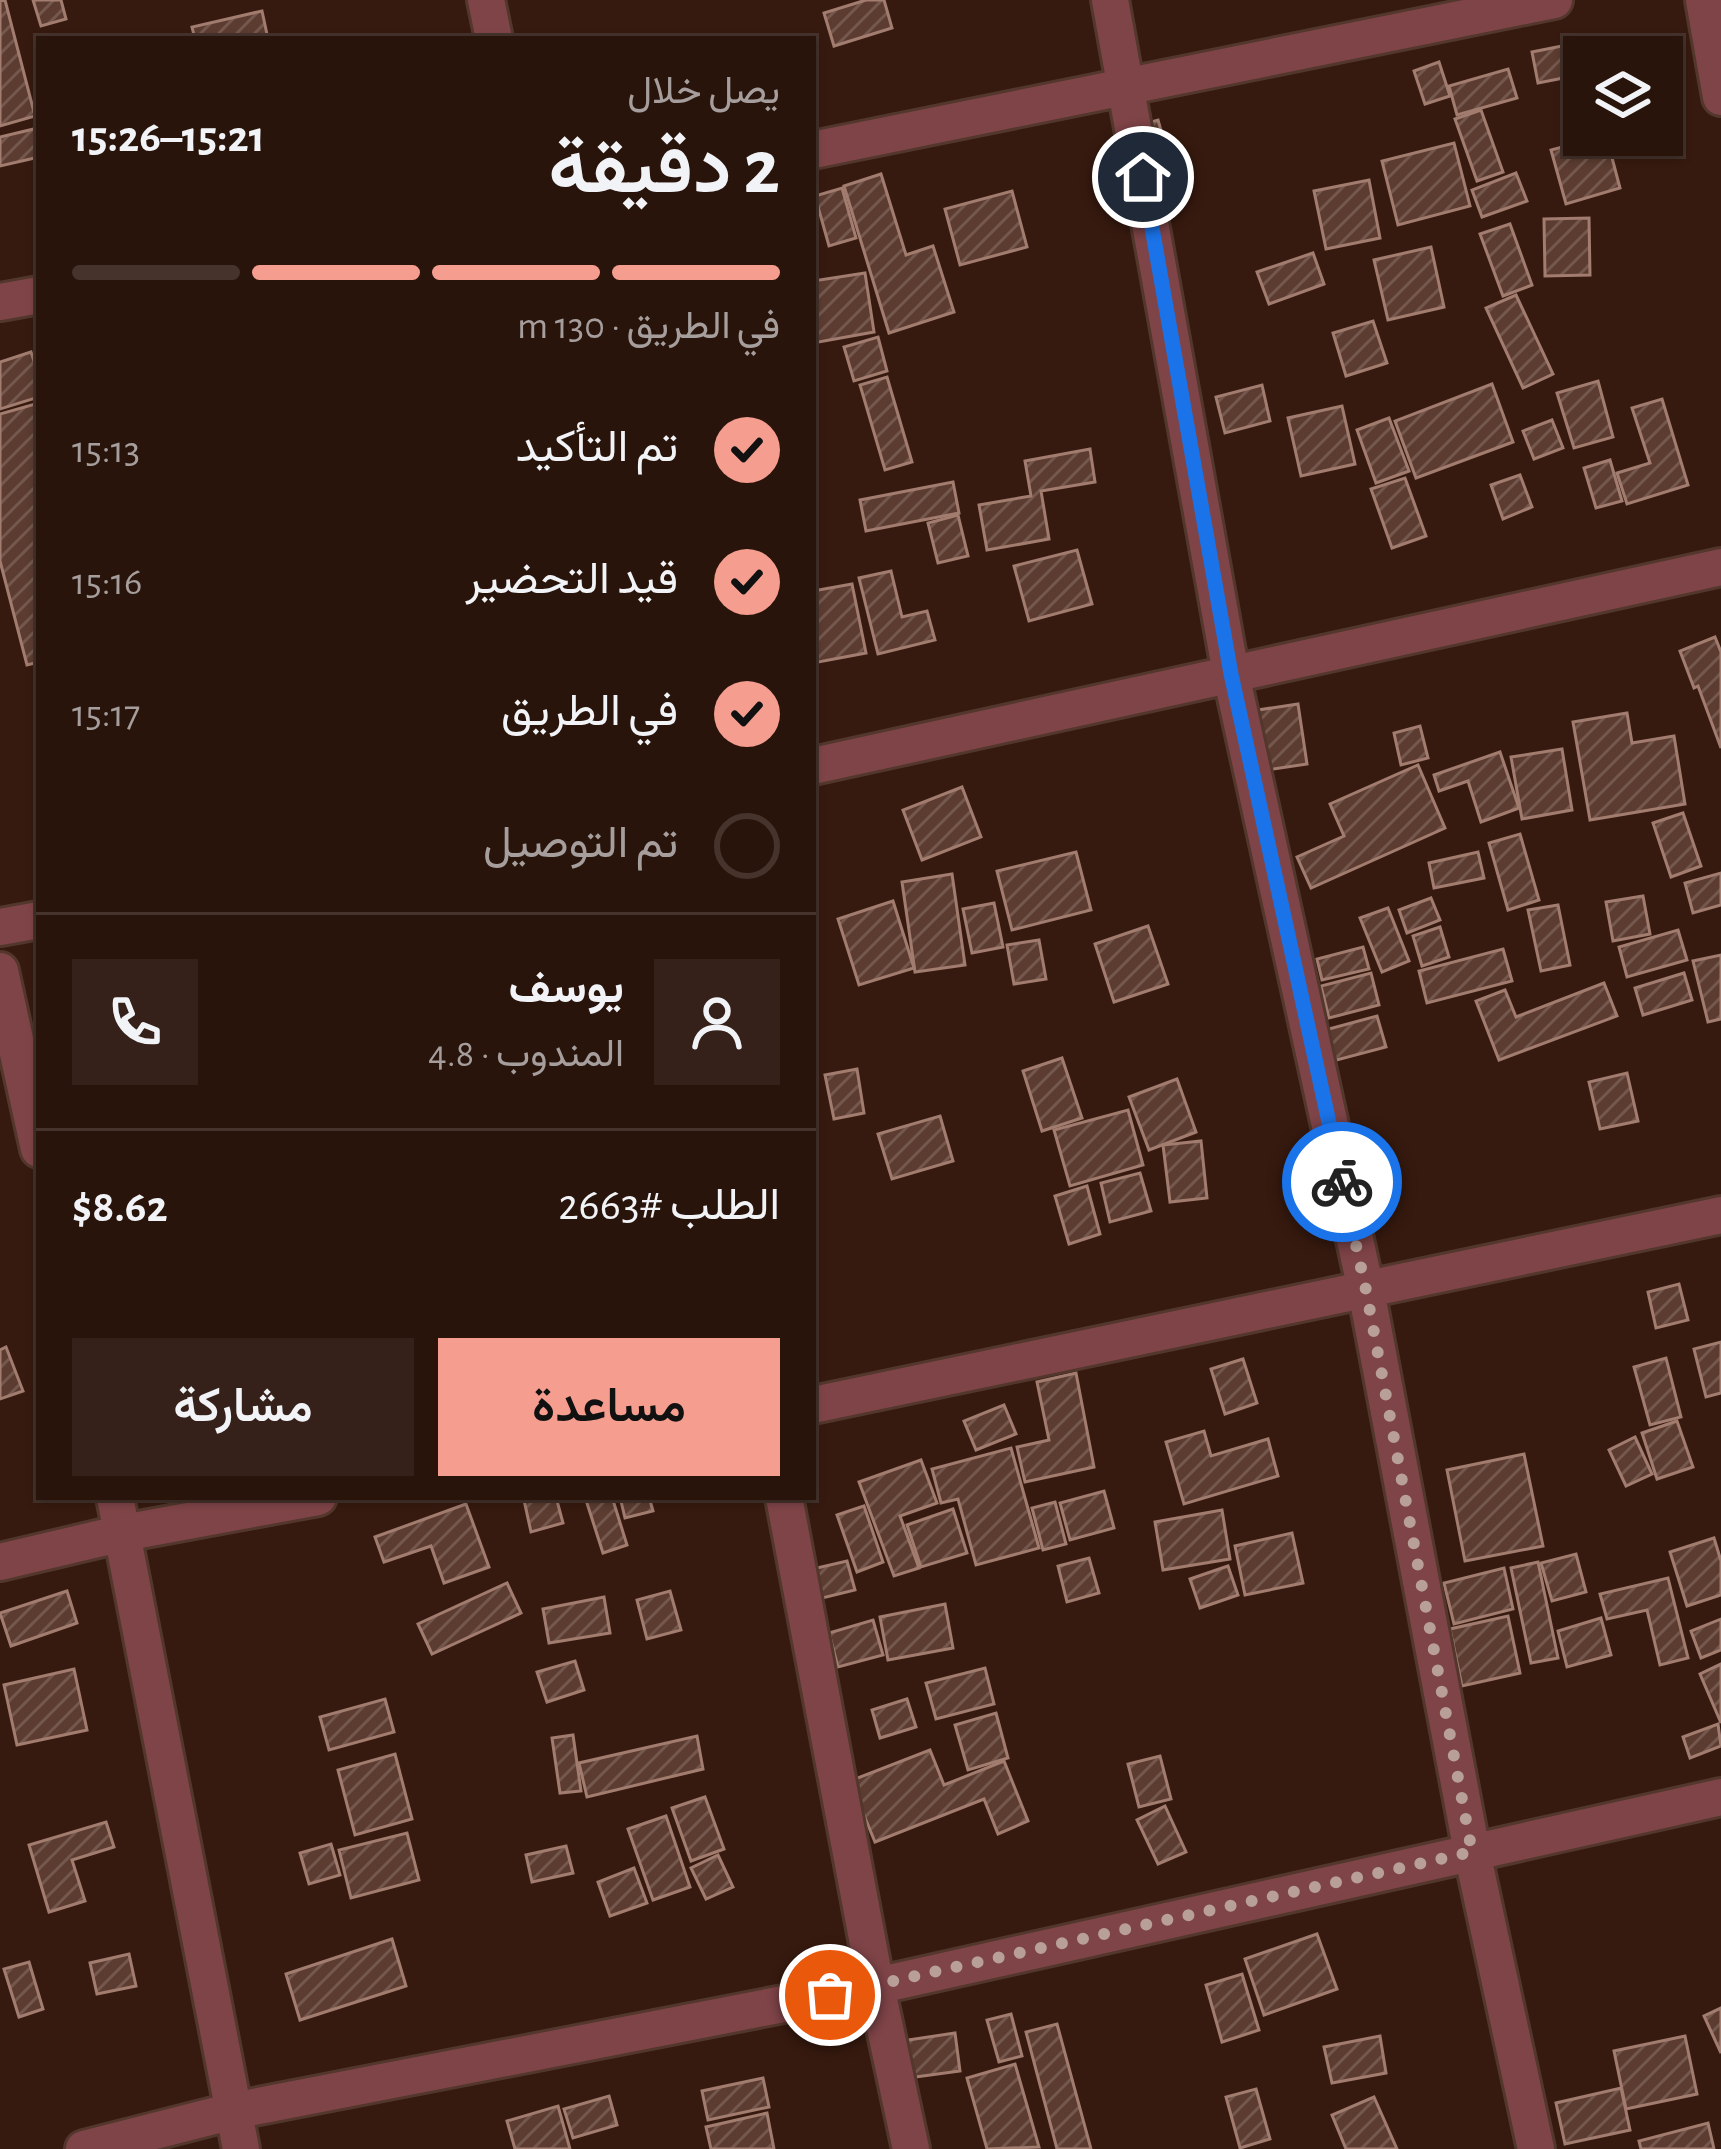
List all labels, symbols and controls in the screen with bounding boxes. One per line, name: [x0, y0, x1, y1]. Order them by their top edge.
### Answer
map controls: [1563, 36, 1683, 156]
button: layers: [1563, 36, 1683, 156]
text: يصل خلال: [627, 72, 780, 111]
text: 15:21–15:26: [72, 115, 265, 160]
pin: [1092, 126, 1194, 228]
text: 2 دقيقة: [548, 130, 780, 208]
icon: home: [1110, 144, 1176, 210]
text: في الطريق · 130 m: [517, 307, 780, 346]
icon: check: [714, 417, 780, 483]
text: تم التأكيد: [516, 425, 678, 470]
text: 15:13: [72, 431, 140, 470]
icon: check: [714, 549, 780, 615]
text: قيد التحضير: [466, 557, 678, 602]
text: 15:16: [72, 563, 142, 602]
icon: check: [714, 681, 780, 747]
text: في الطريق: [501, 689, 678, 734]
text: 15:17: [72, 695, 140, 734]
text: تم التوصيل: [483, 821, 678, 866]
button: phone: [72, 959, 198, 1085]
button: person: [654, 959, 780, 1085]
text: يوسف: [509, 966, 624, 1011]
text: المندوب · 4.8: [428, 1035, 624, 1074]
courier: [1282, 1122, 1402, 1242]
icon: bike: [1309, 1149, 1375, 1215]
text: الطلب #2663: [558, 1183, 780, 1228]
text: $8.62: [72, 1185, 168, 1230]
button: مشاركة: [72, 1338, 414, 1476]
button: مساعدة: [438, 1338, 780, 1476]
pin: [779, 1944, 881, 2046]
icon: bag: [797, 1962, 863, 2028]

